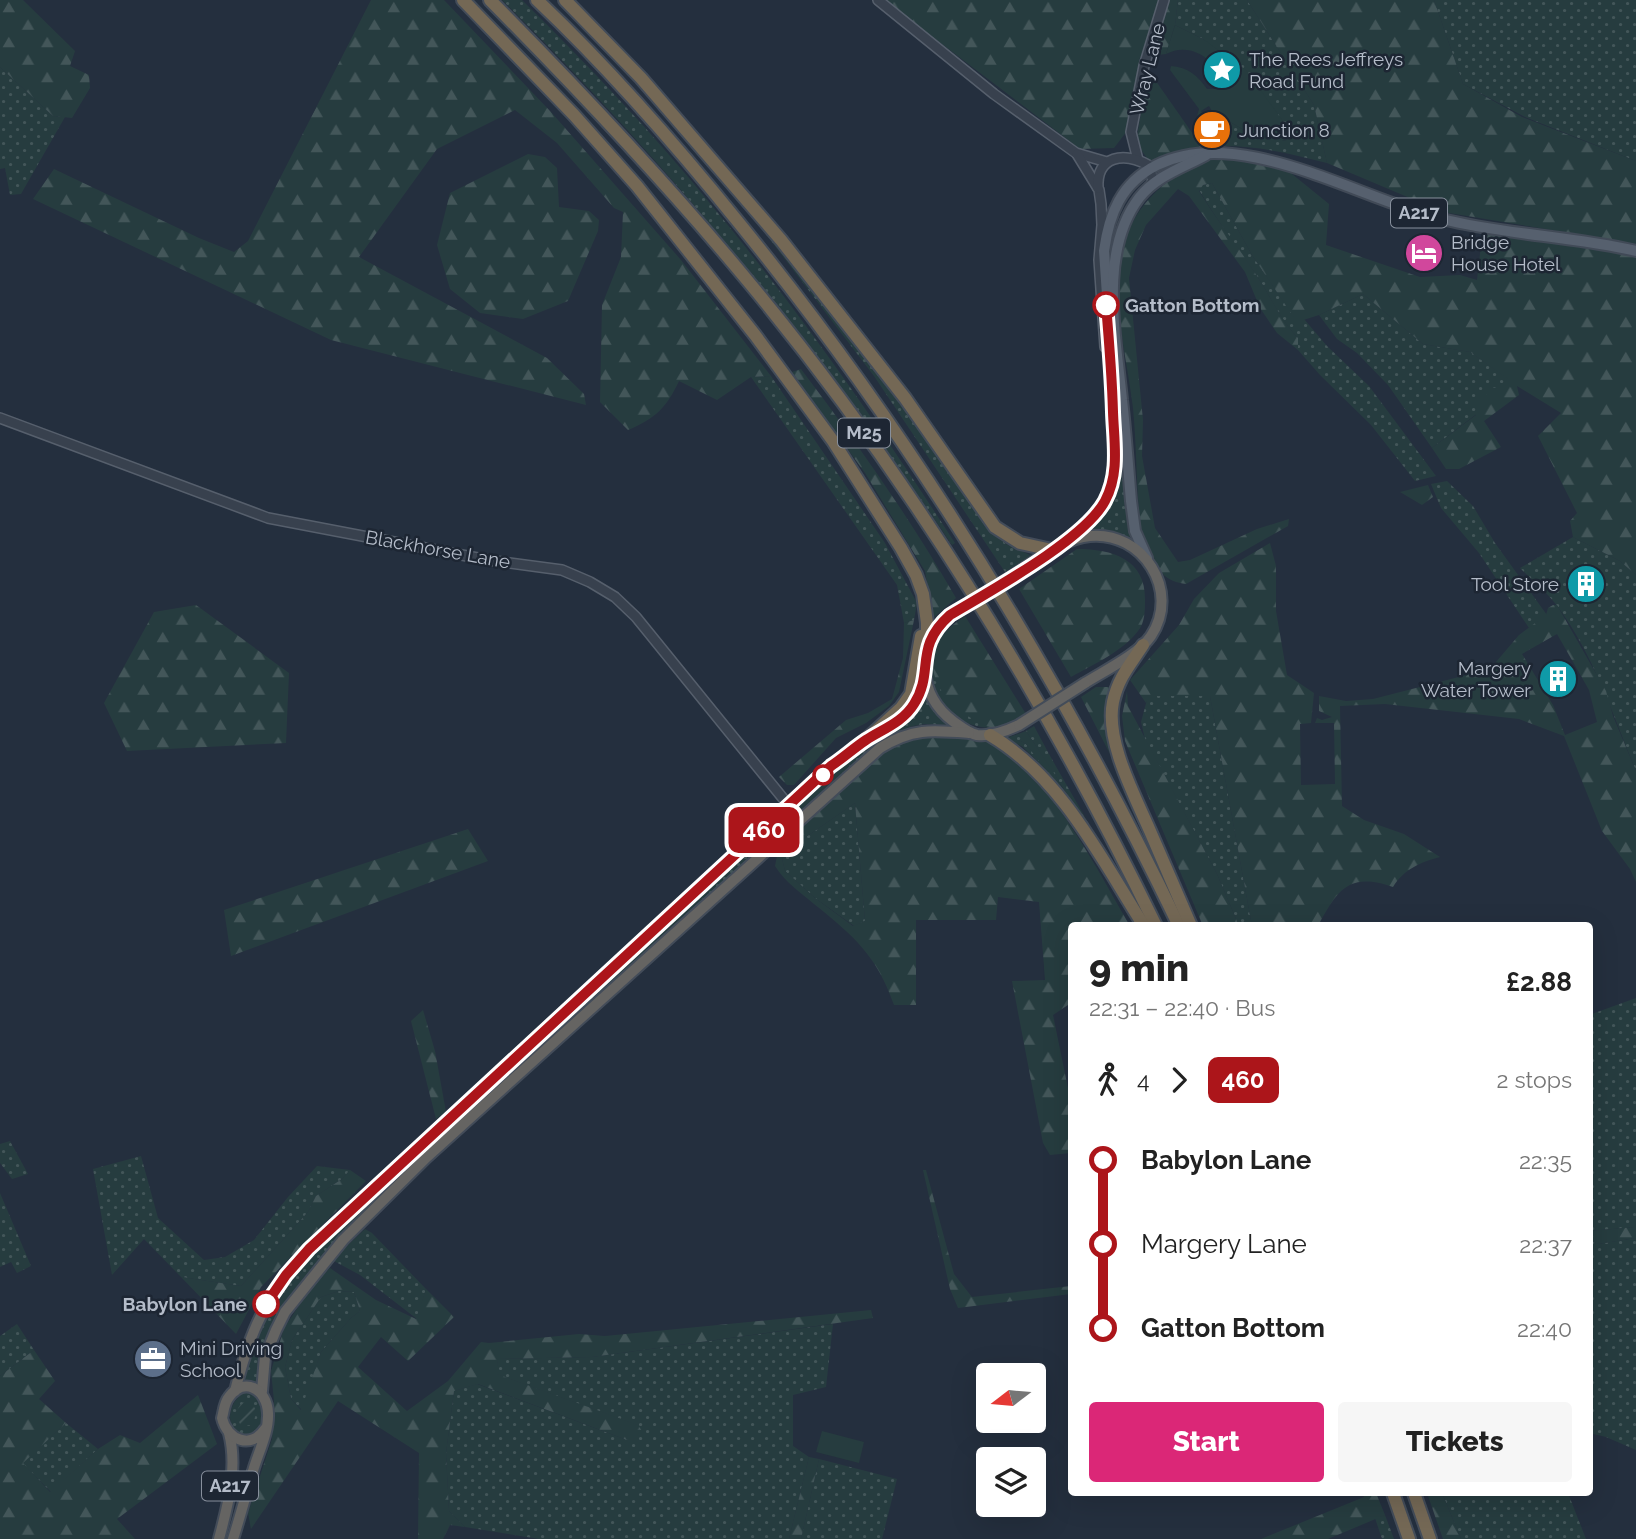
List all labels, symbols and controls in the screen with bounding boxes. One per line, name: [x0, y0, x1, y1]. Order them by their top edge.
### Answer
street label: Wray Lane: [1125, 21, 1169, 117]
place label: The Rees Jeffreys Road Fund: [1249, 48, 1403, 92]
place icon: The Rees Jeffreys Road Fund: [1201, 49, 1243, 91]
cafe icon: Junction 8: [1191, 109, 1233, 151]
place label: Junction 8: [1239, 119, 1330, 141]
road number: A217: [1391, 198, 1447, 228]
place label: Bridge House Hotel: [1451, 231, 1561, 275]
hotel icon: Bridge House Hotel: [1403, 232, 1445, 274]
marker: Gatton Bottom: [1093, 292, 1119, 318]
place label: Gatton Bottom: [1125, 294, 1260, 316]
road number: M25: [838, 418, 890, 447]
street label: Blackhorse Lane: [364, 525, 512, 573]
building icon: Tool Store: [1565, 563, 1607, 605]
place label: Tool Store: [1471, 573, 1559, 595]
place label: Margery Water Tower: [1421, 657, 1531, 701]
building icon: Margery Water Tower: [1537, 658, 1579, 700]
unlabelled marker: [813, 765, 833, 785]
line badge: 460: [724, 807, 804, 853]
text: 460: [742, 815, 786, 844]
text: 9 min: [1089, 945, 1189, 990]
text: £2.88: [1506, 967, 1572, 997]
text: 22:31 – 22:40 · Bus: [1089, 994, 1275, 1021]
icon: walk: [1089, 1061, 1127, 1099]
icon: forward: [1160, 1061, 1198, 1099]
text: 460: [1222, 1065, 1265, 1094]
text: 4: [1137, 1066, 1150, 1093]
text: 2 stops: [1497, 1066, 1572, 1093]
text: Babylon Lane: [1141, 1145, 1311, 1175]
text: 22:35: [1519, 1147, 1572, 1174]
text: Margery Lane: [1141, 1229, 1307, 1259]
text: 22:37: [1519, 1231, 1572, 1258]
marker: Babylon Lane: [253, 1291, 279, 1317]
place label: Babylon Lane: [123, 1293, 247, 1315]
text: Gatton Bottom: [1141, 1313, 1325, 1343]
text: 22:40: [1517, 1315, 1572, 1342]
place label: Mini Driving School: [180, 1337, 282, 1381]
office icon: Mini Driving School: [132, 1338, 174, 1380]
north arrow: [976, 1363, 1046, 1433]
map controls: [976, 1363, 1046, 1517]
button: Start: [1089, 1402, 1324, 1482]
button: Tickets: [1338, 1402, 1572, 1482]
button: layers: [976, 1447, 1046, 1517]
road number: A217: [202, 1471, 258, 1500]

